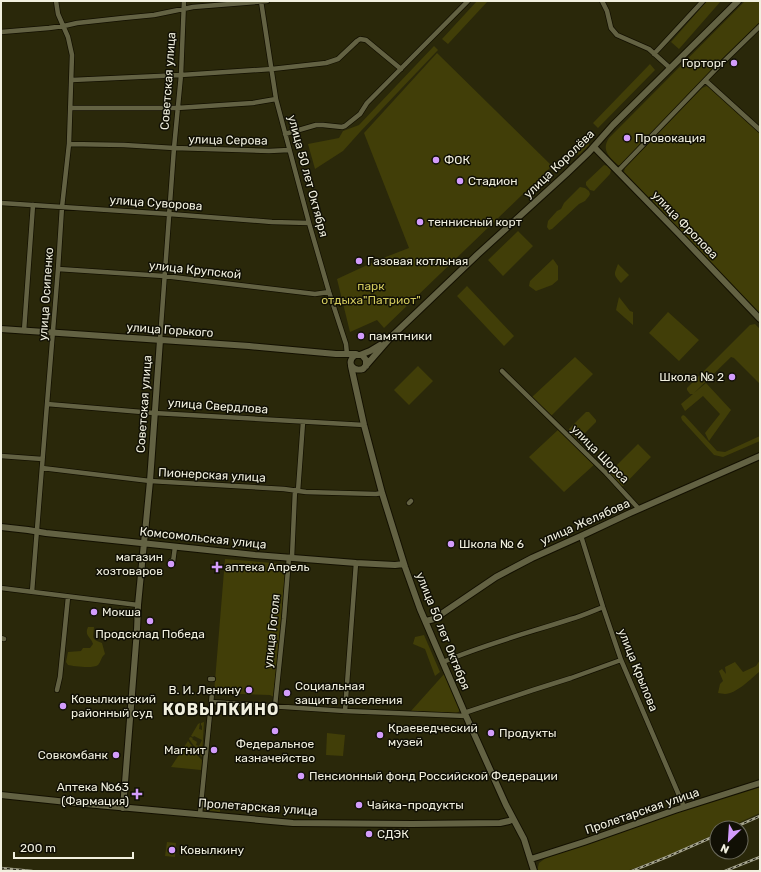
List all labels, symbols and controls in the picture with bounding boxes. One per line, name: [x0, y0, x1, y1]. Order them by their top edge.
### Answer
street label: Советская улица: [158, 32, 178, 130]
place label: Горторг: [682, 56, 727, 70]
marker: Горторг: [729, 58, 739, 68]
street label: улица 50 лет Октября: [285, 113, 331, 239]
street label: улица Королёва: [521, 127, 597, 201]
place label: Провокация: [635, 131, 706, 145]
street label: улица Серова: [188, 132, 268, 148]
marker: Провокация: [622, 133, 632, 143]
place label: ФОК: [444, 153, 470, 167]
marker: ФОК: [431, 155, 441, 165]
place label: Стадион: [468, 174, 517, 188]
marker: Стадион: [455, 176, 465, 186]
street label: улица Фролова: [649, 188, 721, 262]
street label: улица Суворова: [109, 193, 203, 213]
place label: теннисный корт: [428, 215, 522, 229]
marker: теннисный корт: [415, 217, 425, 227]
street label: улица Осипенко: [36, 247, 56, 341]
place label: Газовая котльная: [367, 254, 468, 268]
marker: Газовая котльная: [354, 256, 364, 266]
street label: улица Крупской: [148, 258, 242, 282]
park label: парк отдыха"Патриот": [321, 279, 421, 307]
street label: улица Горького: [126, 320, 214, 340]
place label: памятники: [369, 329, 432, 343]
marker: памятники: [356, 331, 366, 341]
street label: Советская улица: [134, 355, 154, 453]
place label: Школа № 2: [659, 370, 724, 384]
marker: Школа № 2: [727, 372, 737, 382]
street label: улица Свердлова: [167, 396, 269, 416]
street label: улица Щорса: [568, 422, 632, 486]
street label: Пионерская улица: [158, 465, 266, 485]
street label: улица Желябова: [538, 496, 632, 548]
street label: Комсомольская улица: [139, 524, 267, 552]
place label: Школа № 6: [459, 537, 524, 551]
marker: Школа № 6: [446, 539, 456, 549]
place label: магазин хозтоваров: [96, 550, 163, 578]
marker: магазин хозтоваров: [166, 559, 176, 569]
place label: аптека Апрель: [225, 560, 310, 574]
marker: аптека Апрель: [212, 562, 222, 572]
street label: улица 50 лет Октября: [413, 570, 473, 692]
street label: улица Гоголя: [261, 593, 283, 669]
place label: Мокша: [102, 605, 141, 619]
marker: Мокша: [89, 607, 99, 617]
marker: Продсклад Победа: [145, 616, 155, 626]
place label: Продсклад Победа: [95, 627, 205, 641]
street label: улица Крылова: [615, 627, 661, 713]
place label: Социальная защита населения: [295, 679, 403, 707]
place label: В. И. Ленину: [169, 683, 241, 697]
marker: В. И. Ленину: [244, 685, 254, 695]
marker: Социальная защита населения: [282, 688, 292, 698]
place label: Ковылкинский районный суд: [71, 692, 156, 720]
district label: КОВЫЛКИНО: [163, 700, 279, 719]
marker: Ковылкинский районный суд: [58, 701, 68, 711]
place label: Краеведческий музей: [388, 721, 478, 749]
marker: Федеральное казначейство: [270, 726, 280, 736]
place label: Продукты: [499, 726, 556, 740]
marker: Продукты: [486, 728, 496, 738]
marker: Краеведческий музей: [375, 730, 385, 740]
place label: Федеральное казначейство: [235, 737, 315, 765]
place label: Магнит: [164, 743, 206, 757]
marker: Магнит: [209, 745, 219, 755]
place label: Совкомбанк: [38, 748, 109, 762]
marker: Совкомбанк: [111, 750, 121, 760]
place label: Пенсионный фонд Российской Федерации: [309, 769, 558, 783]
marker: Пенсионный фонд Российской Федерации: [296, 771, 306, 781]
place label: Аптека №63 (Фармация): [57, 780, 129, 808]
street label: Пролетарская улица: [583, 785, 701, 837]
marker: Аптека №63 (Фармация): [132, 789, 142, 799]
street label: Пролетарская улица: [198, 796, 318, 818]
place label: Чайка-продукты: [367, 798, 464, 812]
marker: Чайка-продукты: [354, 800, 364, 810]
north arrow: [709, 820, 749, 860]
place label: СДЭК: [377, 827, 409, 841]
marker: СДЭК: [364, 829, 374, 839]
scale bar: [14, 834, 133, 860]
text: 200 m: [20, 841, 56, 855]
text: N: [719, 841, 731, 856]
place label: Ковылкину: [180, 843, 244, 857]
marker: Ковылкину: [167, 845, 177, 855]

